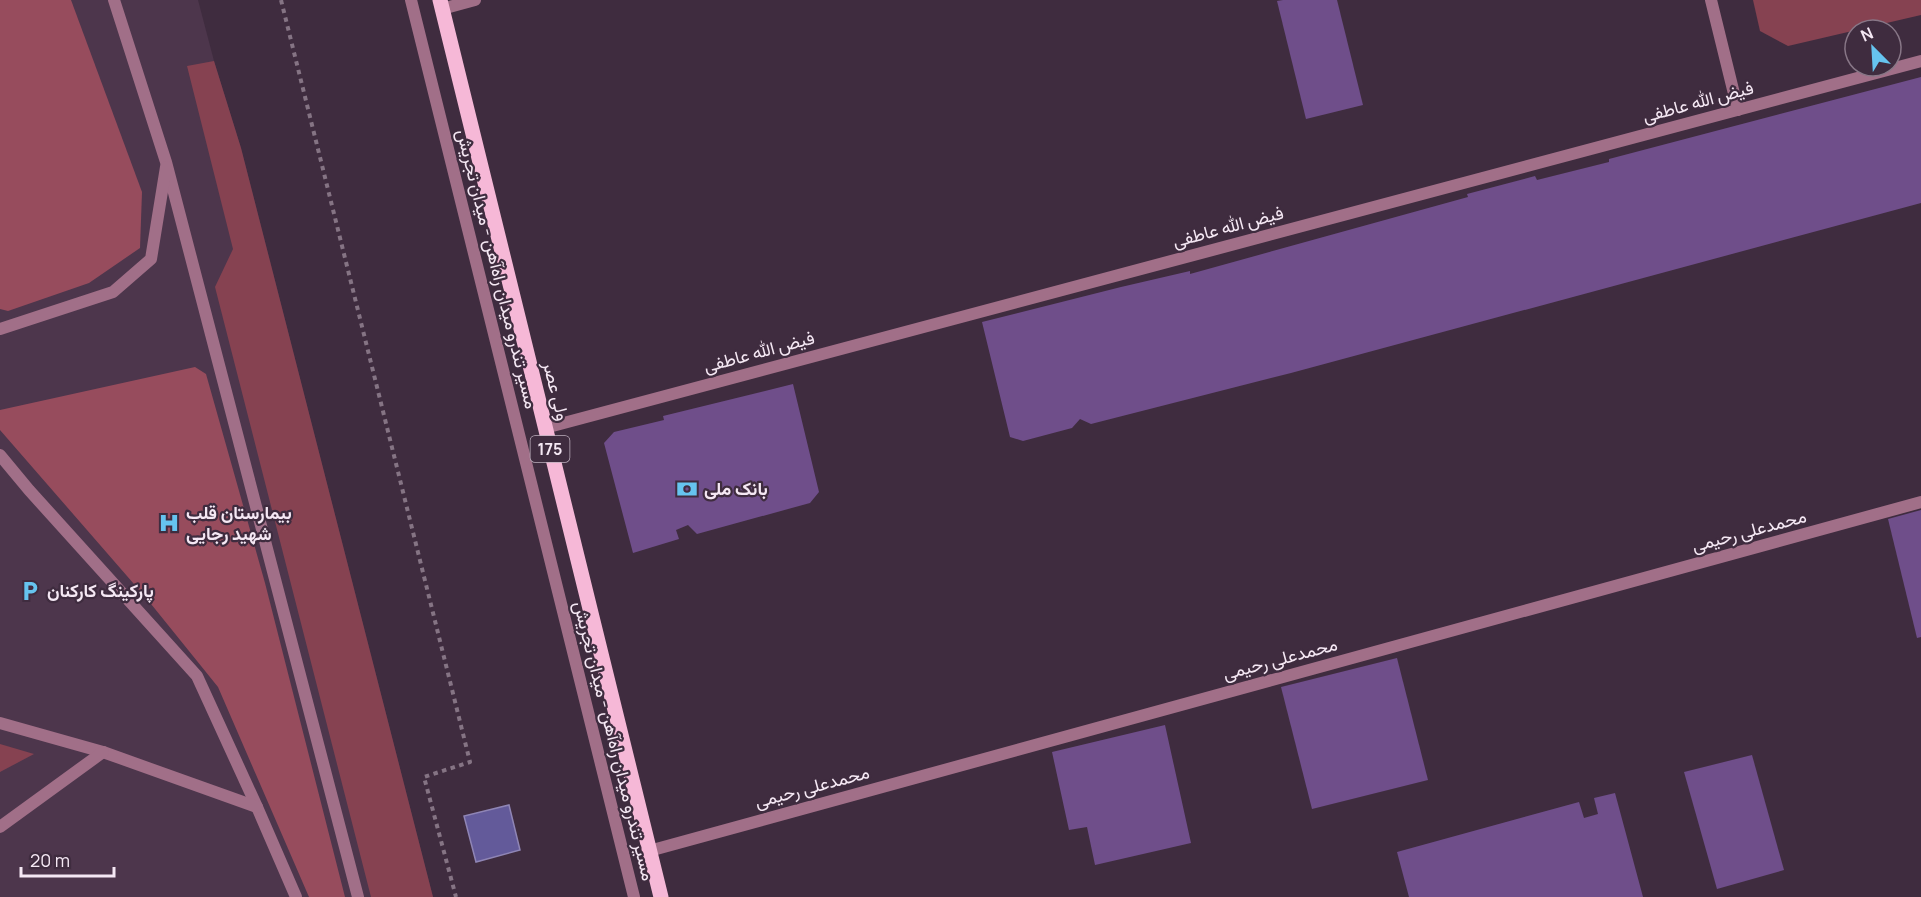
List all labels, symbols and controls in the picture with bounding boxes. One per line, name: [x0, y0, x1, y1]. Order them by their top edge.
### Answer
north arrow: [1843, 18, 1903, 78]
text: N: [1857, 22, 1877, 47]
street label: فیض الله عاطفی: [1640, 75, 1756, 127]
street label: مسیر تندرو میدان راه‌آهن - میدان تجریش: [452, 126, 544, 411]
street label: فیض الله عاطفی: [1170, 200, 1286, 252]
street label: فیض الله عاطفی: [701, 325, 817, 377]
street label: ولی عصر: [538, 358, 576, 423]
road number: 175: [530, 436, 570, 462]
place label: بانک ملی: [704, 476, 768, 500]
bank icon: بانک ملی: [675, 477, 699, 501]
place label: بیمارستان قلب شهید رجایی: [186, 500, 292, 545]
street label: محمدعلی رحیمی: [1689, 503, 1809, 557]
hospital icon: بیمارستان قلب شهید رجایی: [157, 511, 181, 535]
place label: پارکینگ کارکنان: [47, 578, 154, 603]
parking icon: پارکینگ کارکنان: [18, 579, 42, 603]
street label: مسیر تندرو میدان راه‌آهن - میدان تجریش: [569, 598, 661, 883]
street label: محمدعلی رحیمی: [1220, 631, 1340, 685]
street label: محمدعلی رحیمی: [752, 759, 872, 813]
scale bar: [21, 840, 114, 878]
text: 20 m: [30, 848, 70, 872]

